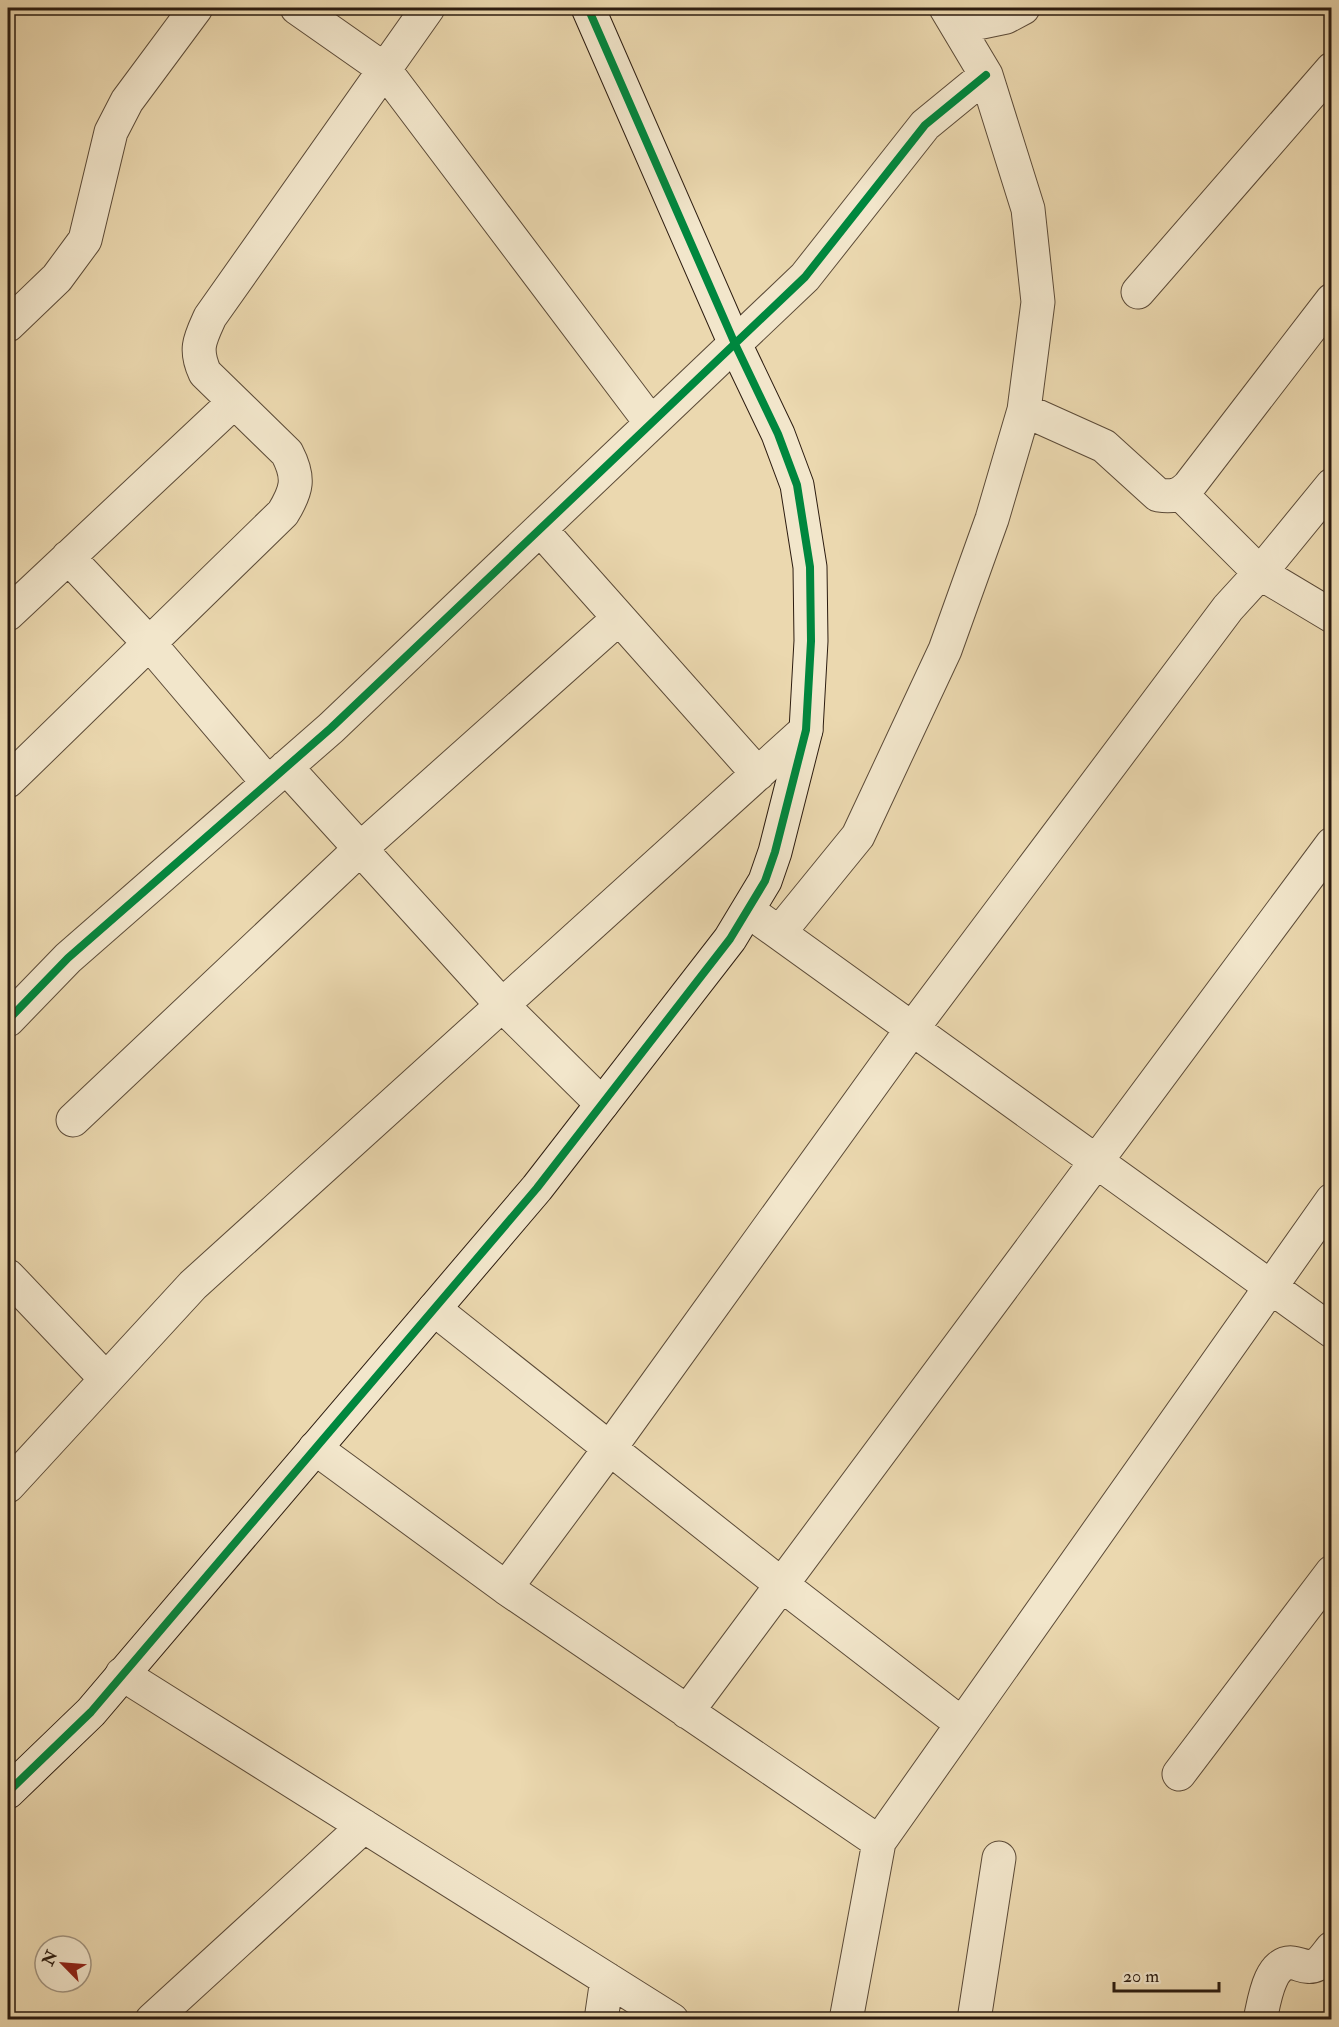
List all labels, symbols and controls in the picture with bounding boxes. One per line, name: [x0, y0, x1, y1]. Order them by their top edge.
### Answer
north arrow: [33, 1934, 93, 1994]
text: N: [38, 1947, 63, 1970]
scale bar: [1114, 1955, 1219, 1993]
text: 20 m: [1123, 1965, 1159, 1988]

